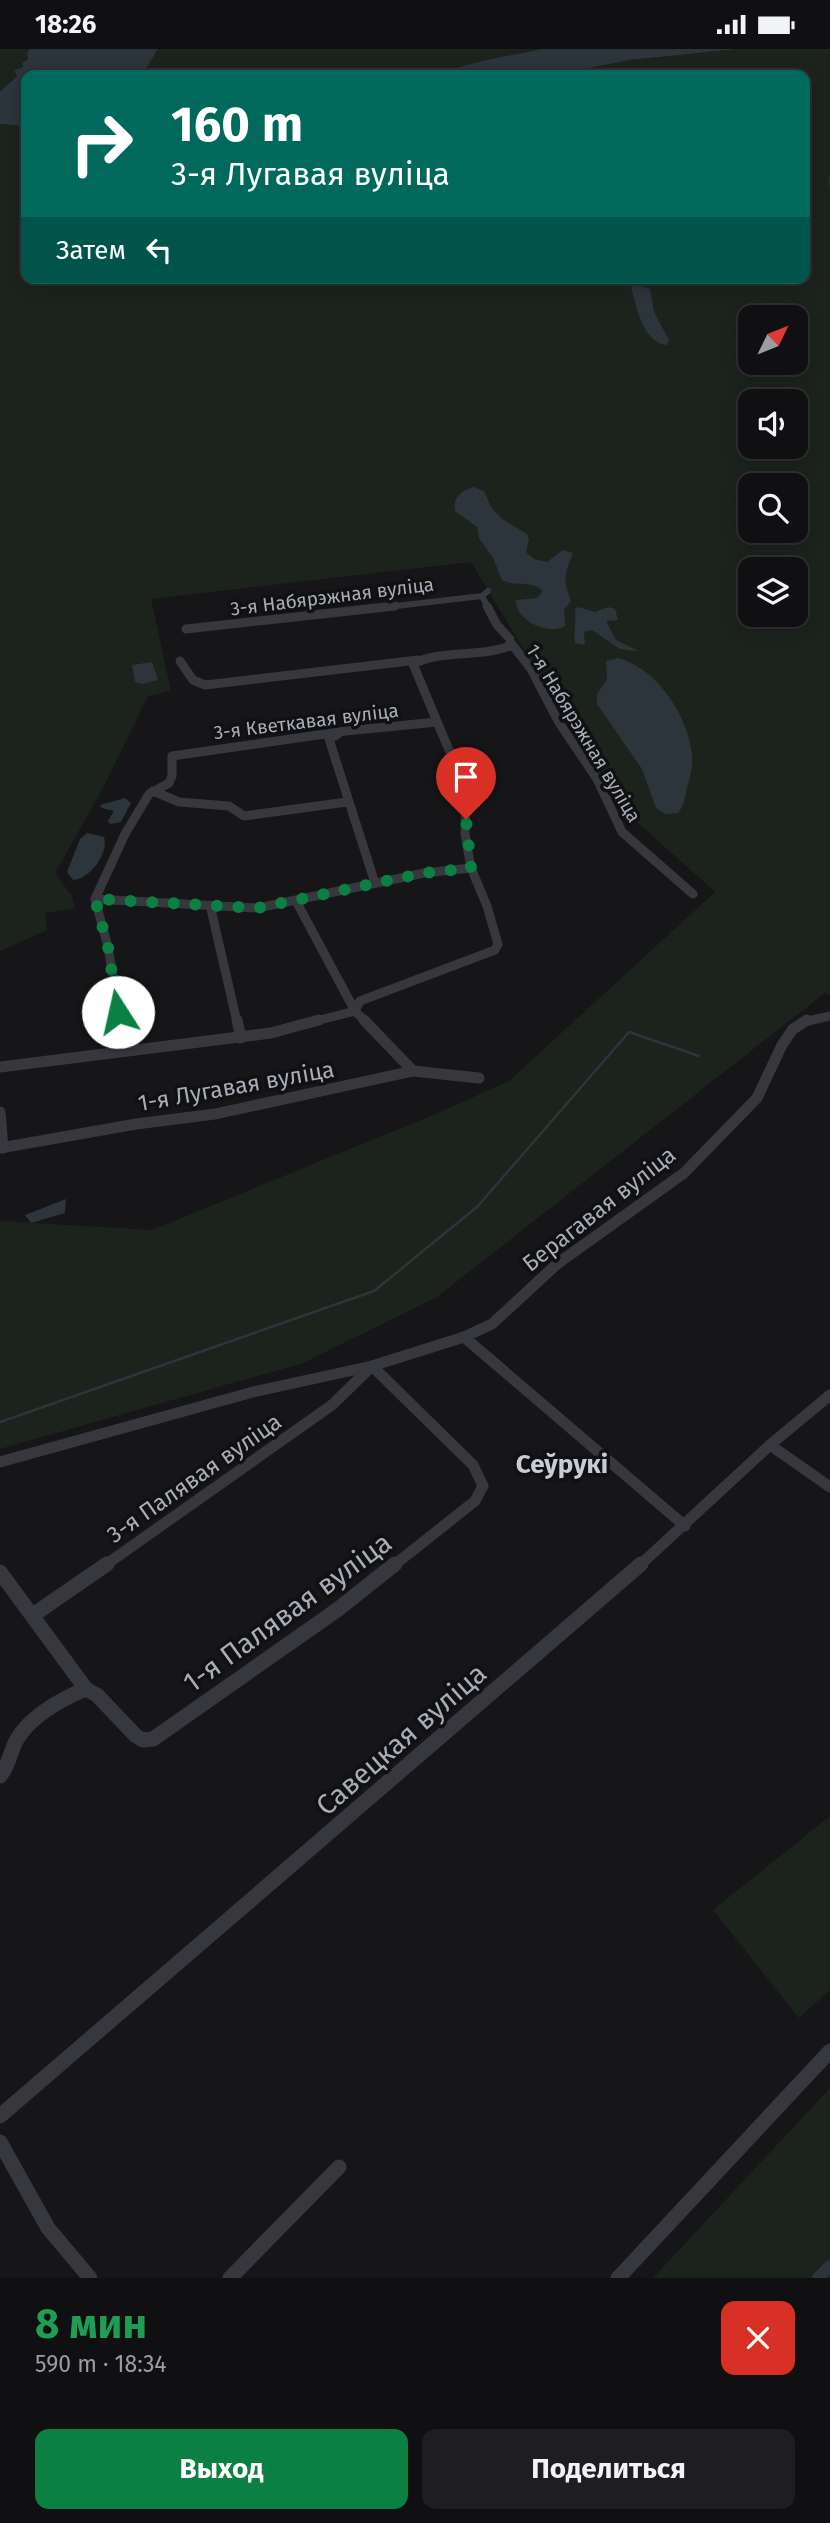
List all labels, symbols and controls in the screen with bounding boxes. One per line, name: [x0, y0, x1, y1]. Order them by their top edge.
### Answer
text: 18:26: [35, 9, 97, 40]
text: 160 m: [171, 95, 303, 154]
icon: right: [56, 98, 147, 189]
text: 3-я Лугавая вуліца: [171, 155, 450, 193]
icon: left: [140, 231, 178, 269]
text: Затем: [56, 235, 126, 266]
north arrow: [738, 305, 808, 375]
map controls: [738, 305, 808, 627]
button: sound: [738, 389, 808, 459]
button: search: [738, 473, 808, 543]
button: layers: [738, 557, 808, 627]
street label: 3-я Набярэжная вуліца: [229, 573, 435, 620]
street label: 1-я Набярэжная вуліца: [521, 640, 646, 826]
street label: 3-я Кветкавая вуліца: [212, 699, 400, 744]
pin: [436, 747, 496, 819]
icon: arrive: [447, 758, 485, 796]
position arrow: [81, 975, 155, 1049]
street label: 1-я Лугавая вуліца: [136, 1055, 336, 1117]
street label: Берагавая вуліца: [517, 1140, 681, 1278]
street label: 3-я Палявая вуліца: [101, 1407, 287, 1549]
district label: Сеўрукі: [516, 1449, 608, 1480]
street label: 1-я Палявая вуліца: [177, 1526, 398, 1699]
street label: Савецкая вуліца: [310, 1657, 493, 1822]
text: 8 мин: [35, 2299, 147, 2349]
button: close: [721, 2301, 795, 2375]
text: 590 m · 18:34: [35, 2350, 167, 2378]
button: Выход: [35, 2429, 408, 2509]
button: Поделиться: [422, 2429, 795, 2509]

